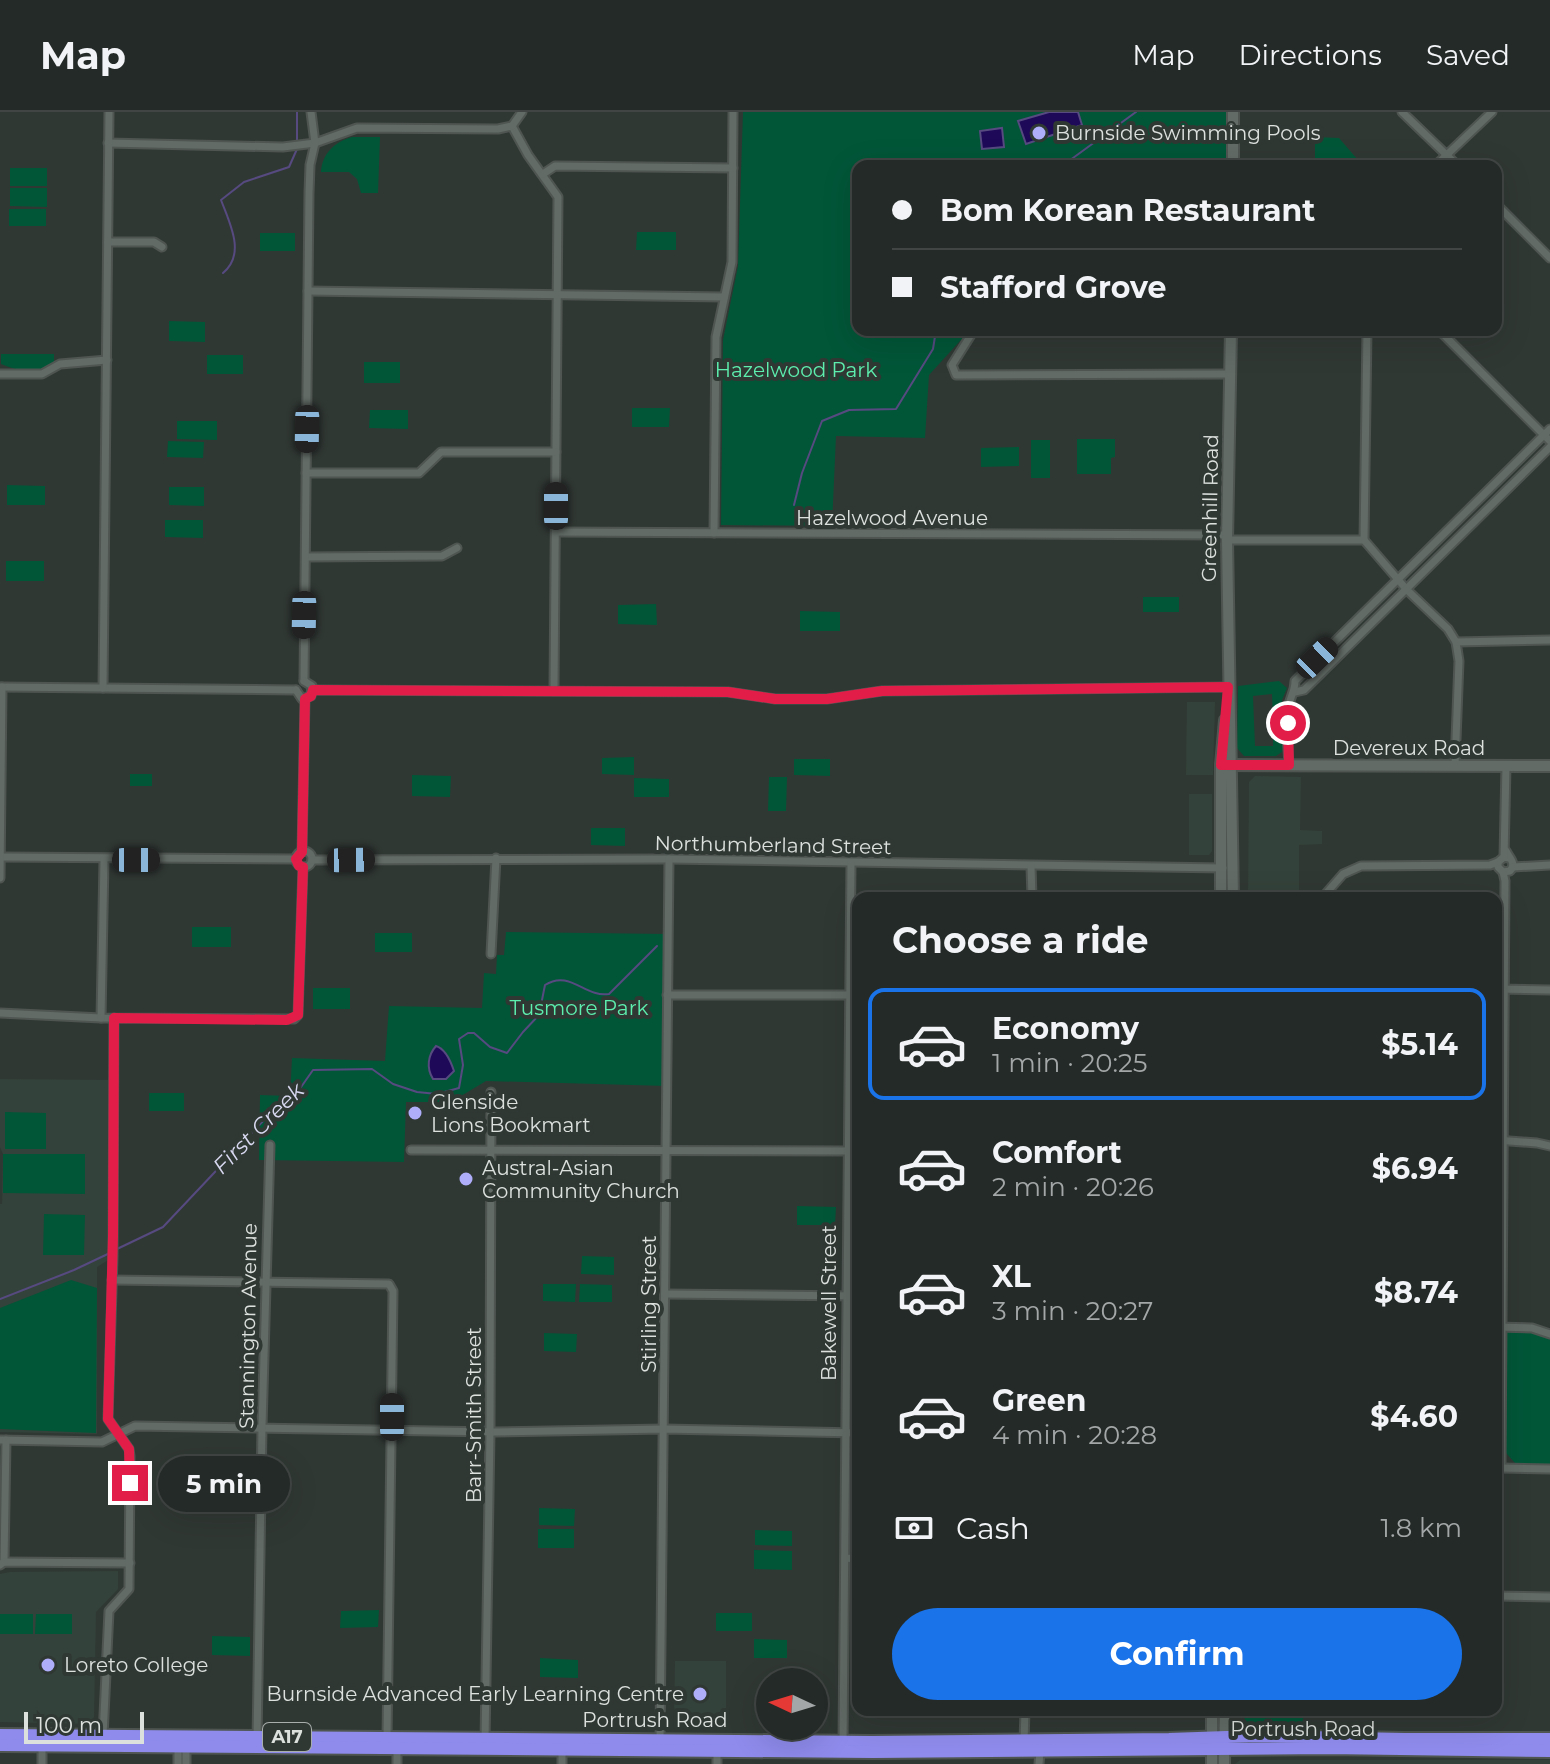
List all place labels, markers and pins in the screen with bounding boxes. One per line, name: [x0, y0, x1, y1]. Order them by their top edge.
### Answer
place label: Burnside Swimming Pools: [1055, 121, 1321, 145]
marker: Burnside Swimming Pools: [1030, 124, 1048, 142]
place label: Glenside Lions Bookmart: [431, 1090, 591, 1137]
marker: Glenside Lions Bookmart: [406, 1104, 424, 1122]
place label: Austral-Asian Community Church: [482, 1156, 680, 1203]
marker: Austral-Asian Community Church: [457, 1170, 475, 1188]
place label: Loreto College: [64, 1653, 208, 1677]
marker: Loreto College: [39, 1656, 57, 1674]
place label: Burnside Advanced Early Learning Centre: [267, 1682, 684, 1706]
marker: Burnside Advanced Early Learning Centre: [691, 1685, 709, 1703]

